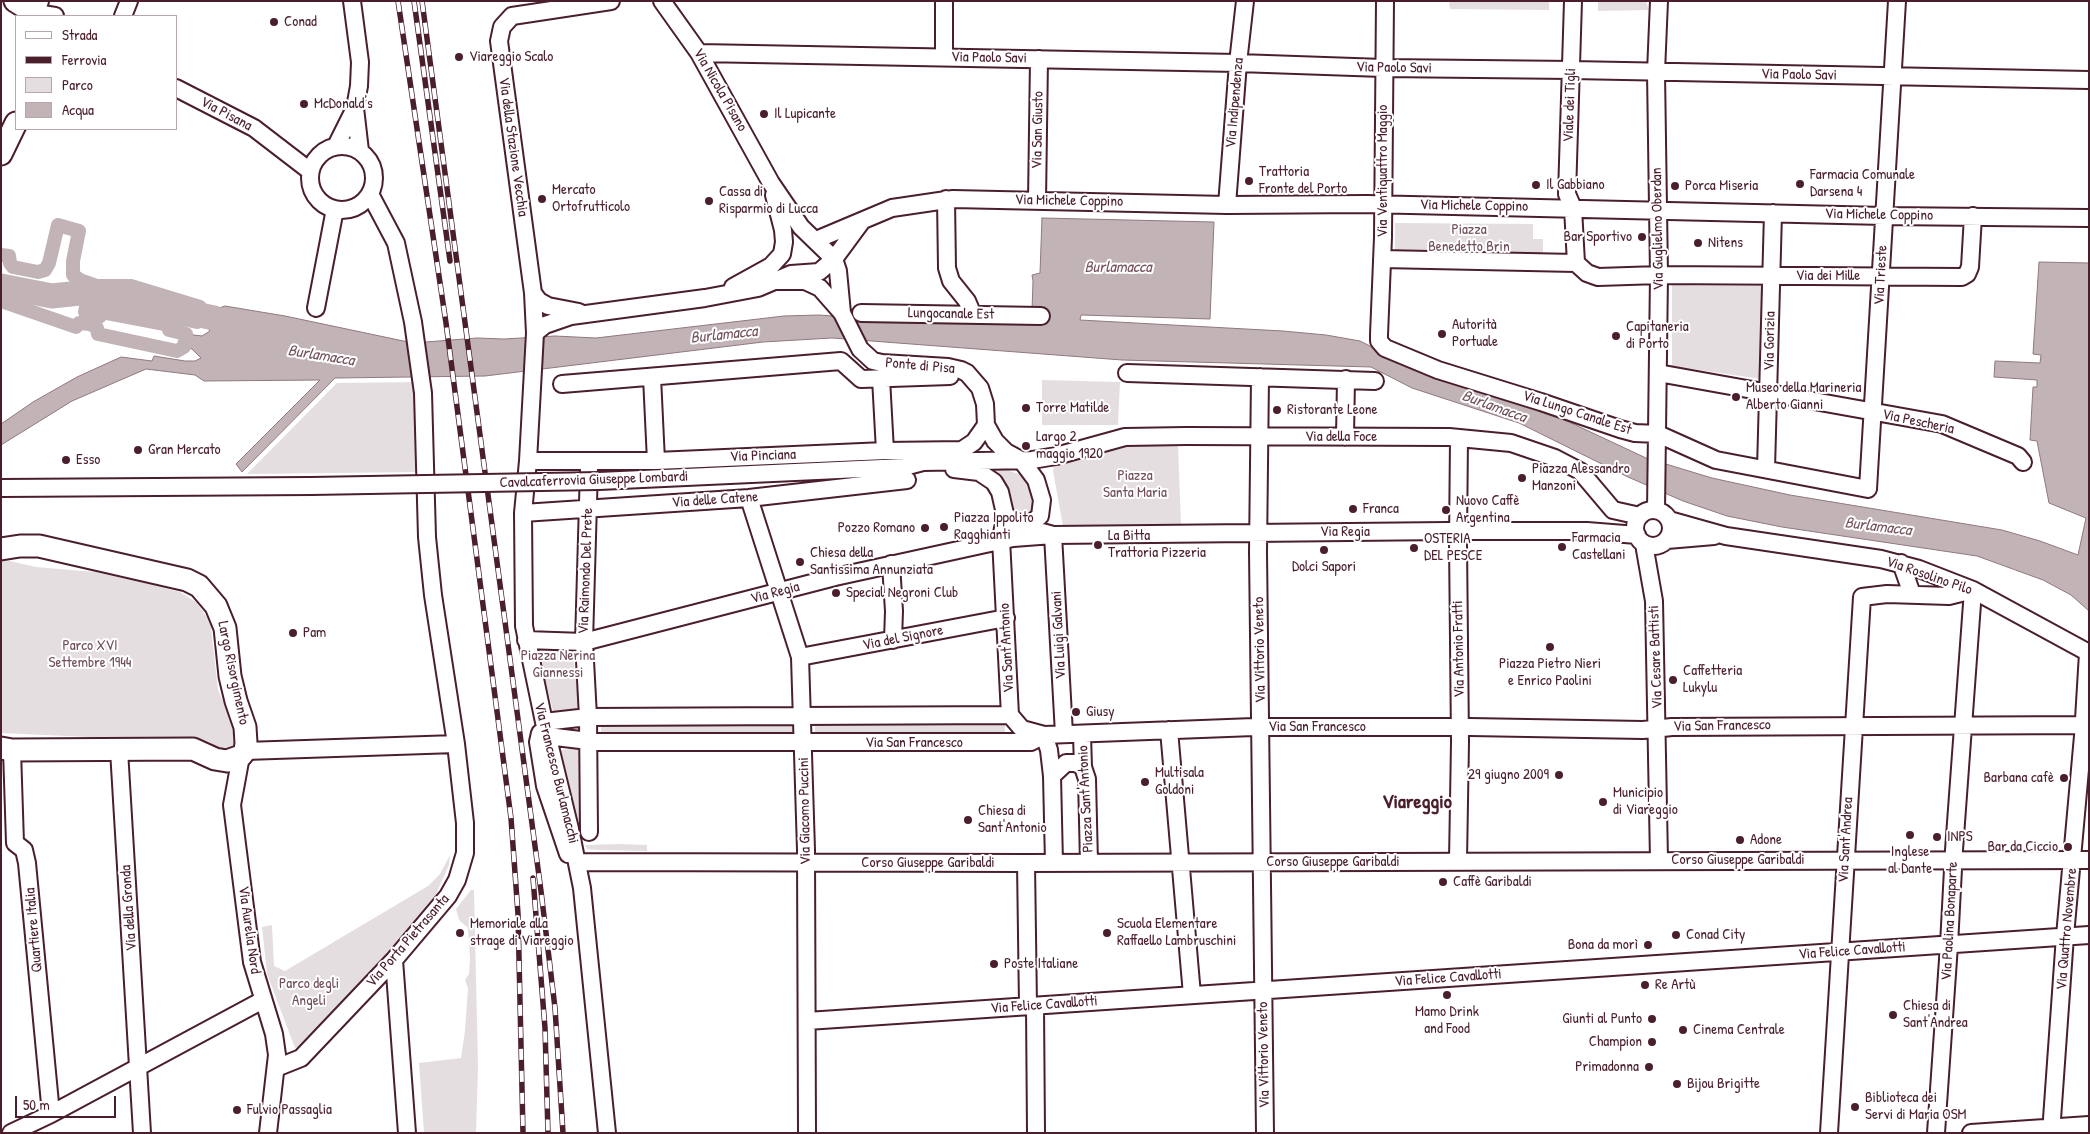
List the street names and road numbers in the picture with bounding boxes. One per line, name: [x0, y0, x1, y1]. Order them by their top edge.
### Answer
street label: Via Nicola Pisano: [689, 45, 751, 135]
street label: Via Paolo Savi: [951, 48, 1027, 68]
street label: Via Indipendenza: [1222, 57, 1248, 149]
street label: Via Paolo Savi: [1356, 58, 1432, 78]
street label: Via Paolo Savi: [1761, 65, 1837, 85]
street label: Viale dei Tigli: [1560, 68, 1580, 142]
street label: Via della Stazione Vecchia: [494, 76, 532, 218]
street label: Via San Giusto: [1028, 91, 1048, 169]
street label: Via Pisana: [197, 93, 255, 135]
street label: Via Ventiquattro Maggio: [1374, 105, 1392, 237]
street label: Via Guglielmo Oberdan: [1648, 167, 1668, 291]
street label: Via Michele Coppino: [1015, 191, 1123, 211]
street label: Via Michele Coppino: [1420, 196, 1528, 216]
street label: Via Michele Coppino: [1825, 205, 1933, 225]
street label: Via Trieste: [1870, 244, 1892, 306]
street label: Via dei Mille: [1796, 267, 1860, 285]
street label: Lungocanale Est: [908, 304, 994, 324]
street label: Via Gorizia: [1760, 311, 1780, 371]
street label: Ponte di Pisa: [885, 354, 955, 378]
street label: Via Lungo Canale Est: [1520, 387, 1634, 439]
street label: Via Pescheria: [1880, 406, 1956, 438]
street label: Via della Foce: [1305, 428, 1377, 446]
street label: Via Pinciana: [730, 446, 796, 466]
street label: Cavalcaferrovia Giuseppe Lombardi: [499, 468, 689, 492]
street label: Via delle Catene: [671, 488, 759, 512]
street label: Via Raimondo Del Prete: [575, 508, 597, 634]
street label: Via Regia: [1320, 523, 1370, 541]
street label: Via Rosolino Pilo: [1884, 553, 1974, 599]
street label: Via Regia: [749, 578, 801, 608]
street label: Via Luigi Galvani: [1048, 590, 1070, 680]
street label: Via Vittorio Veneto: [1250, 597, 1270, 703]
street label: Via Antonio Fratti: [1449, 600, 1469, 698]
street label: Via Sant'Antonio: [996, 603, 1018, 693]
street label: Via Cesare Battisti: [1645, 605, 1667, 709]
street label: Largo Risorgimento: [213, 620, 253, 726]
street label: Via del Signore: [861, 621, 945, 655]
street label: Via Francesco Burlamacchi: [530, 701, 582, 845]
street label: Via San Francesco: [1673, 716, 1771, 736]
street label: Via San Francesco: [1268, 718, 1366, 736]
street label: Via San Francesco: [865, 734, 963, 752]
street label: Piazza Sant'Antonio: [1074, 745, 1098, 853]
street label: Via Giacomo Puccini: [795, 757, 815, 865]
street label: Via Sant'Andrea: [1835, 797, 1857, 883]
street label: Corso Giuseppe Garibaldi: [1671, 851, 1805, 869]
street label: Corso Giuseppe Garibaldi: [1266, 853, 1400, 871]
street label: Corso Giuseppe Garibaldi: [861, 854, 995, 872]
street label: Via Paolina Bonaparte: [1938, 861, 1962, 981]
street label: Via della Gronda: [117, 864, 141, 952]
street label: Via Quattro Novembre: [2053, 867, 2081, 991]
street label: Via Aurelia Nord: [234, 885, 264, 975]
street label: Quartiere Italia: [21, 887, 47, 973]
street label: Via Porta Pietrasanta: [363, 891, 453, 991]
street label: Via Felice Cavallotti: [1798, 938, 1906, 964]
street label: Via Felice Cavallotti: [1394, 965, 1502, 991]
street label: Via Felice Cavallotti: [990, 992, 1098, 1018]
street label: Via Vittorio Veneto: [1254, 1002, 1274, 1108]

